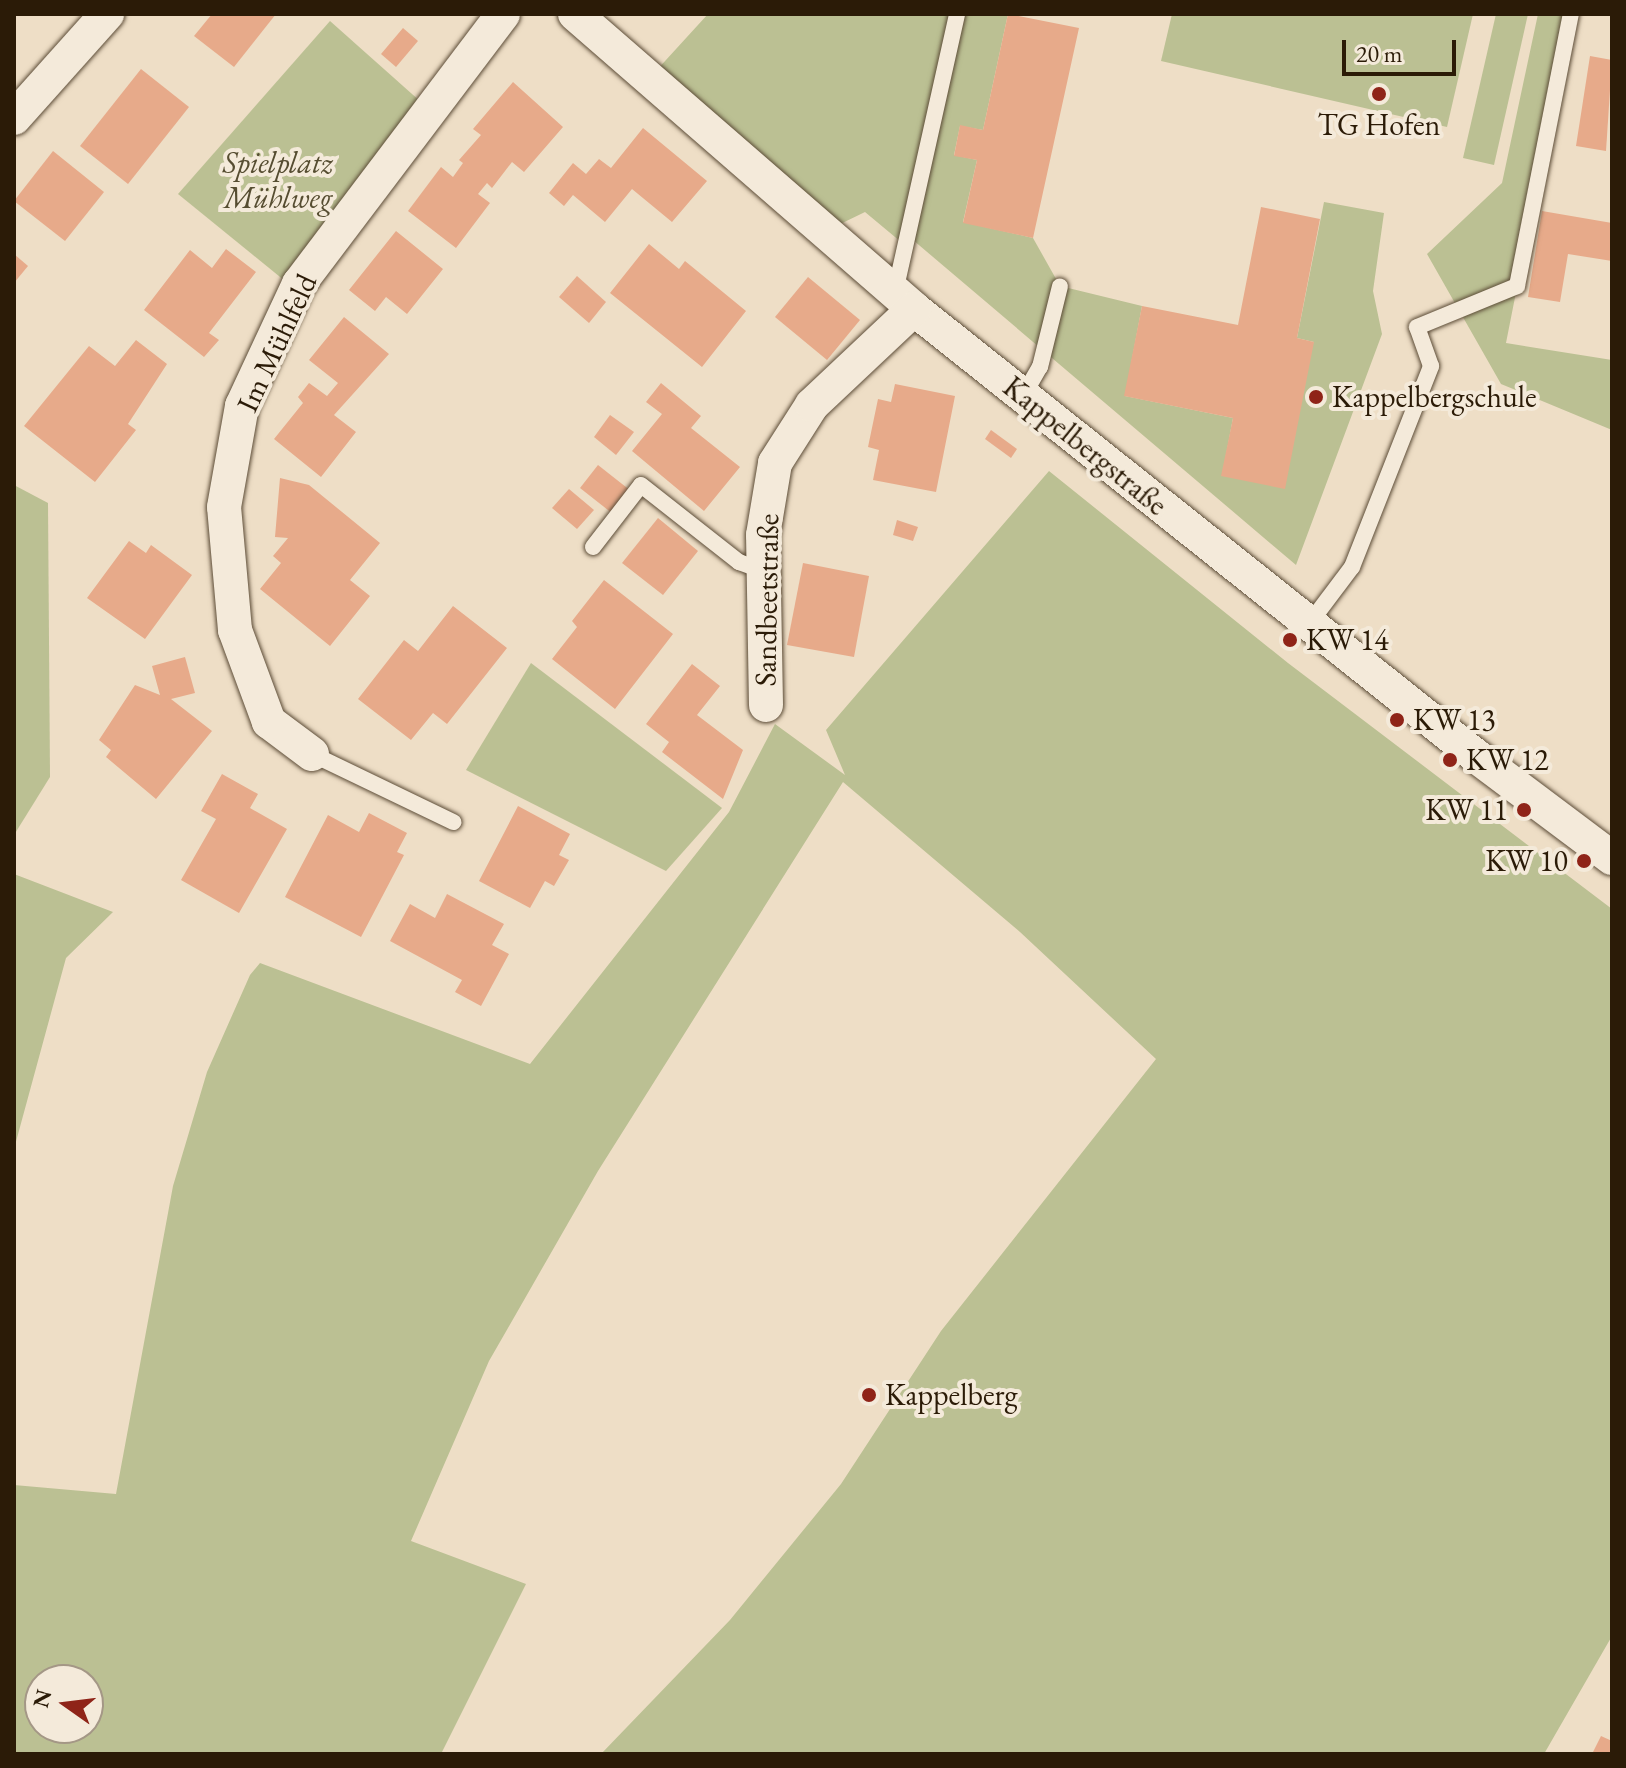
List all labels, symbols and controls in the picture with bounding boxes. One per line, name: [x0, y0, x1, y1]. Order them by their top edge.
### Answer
scale bar: [1346, 24, 1460, 74]
text: 20 m: [1356, 38, 1403, 69]
marker: TG Hofen: [1370, 85, 1388, 103]
place label: TG Hofen: [1318, 107, 1440, 143]
park label: Spielplatz Mühlweg: [223, 145, 333, 216]
street label: Im Mühlfeld: [229, 268, 325, 418]
street label: Kappelbergstraße: [996, 369, 1174, 523]
place label: Kappelbergschule: [1332, 379, 1537, 415]
marker: Kappelbergschule: [1307, 388, 1325, 406]
street label: Sandbeetstraße: [747, 513, 787, 687]
place label: KW 14: [1306, 622, 1389, 658]
marker: KW 14: [1281, 631, 1299, 649]
place label: KW 13: [1413, 702, 1496, 738]
marker: KW 13: [1388, 711, 1406, 729]
place label: KW 12: [1466, 742, 1549, 778]
marker: KW 12: [1441, 751, 1459, 769]
place label: KW 11: [1425, 792, 1508, 828]
marker: KW 11: [1515, 801, 1533, 819]
place label: KW 10: [1485, 843, 1568, 879]
marker: KW 10: [1575, 852, 1593, 870]
place label: Kappelberg: [885, 1377, 1018, 1413]
marker: Kappelberg: [860, 1386, 878, 1404]
north arrow: [24, 1664, 104, 1744]
text: N: [26, 1686, 58, 1711]

